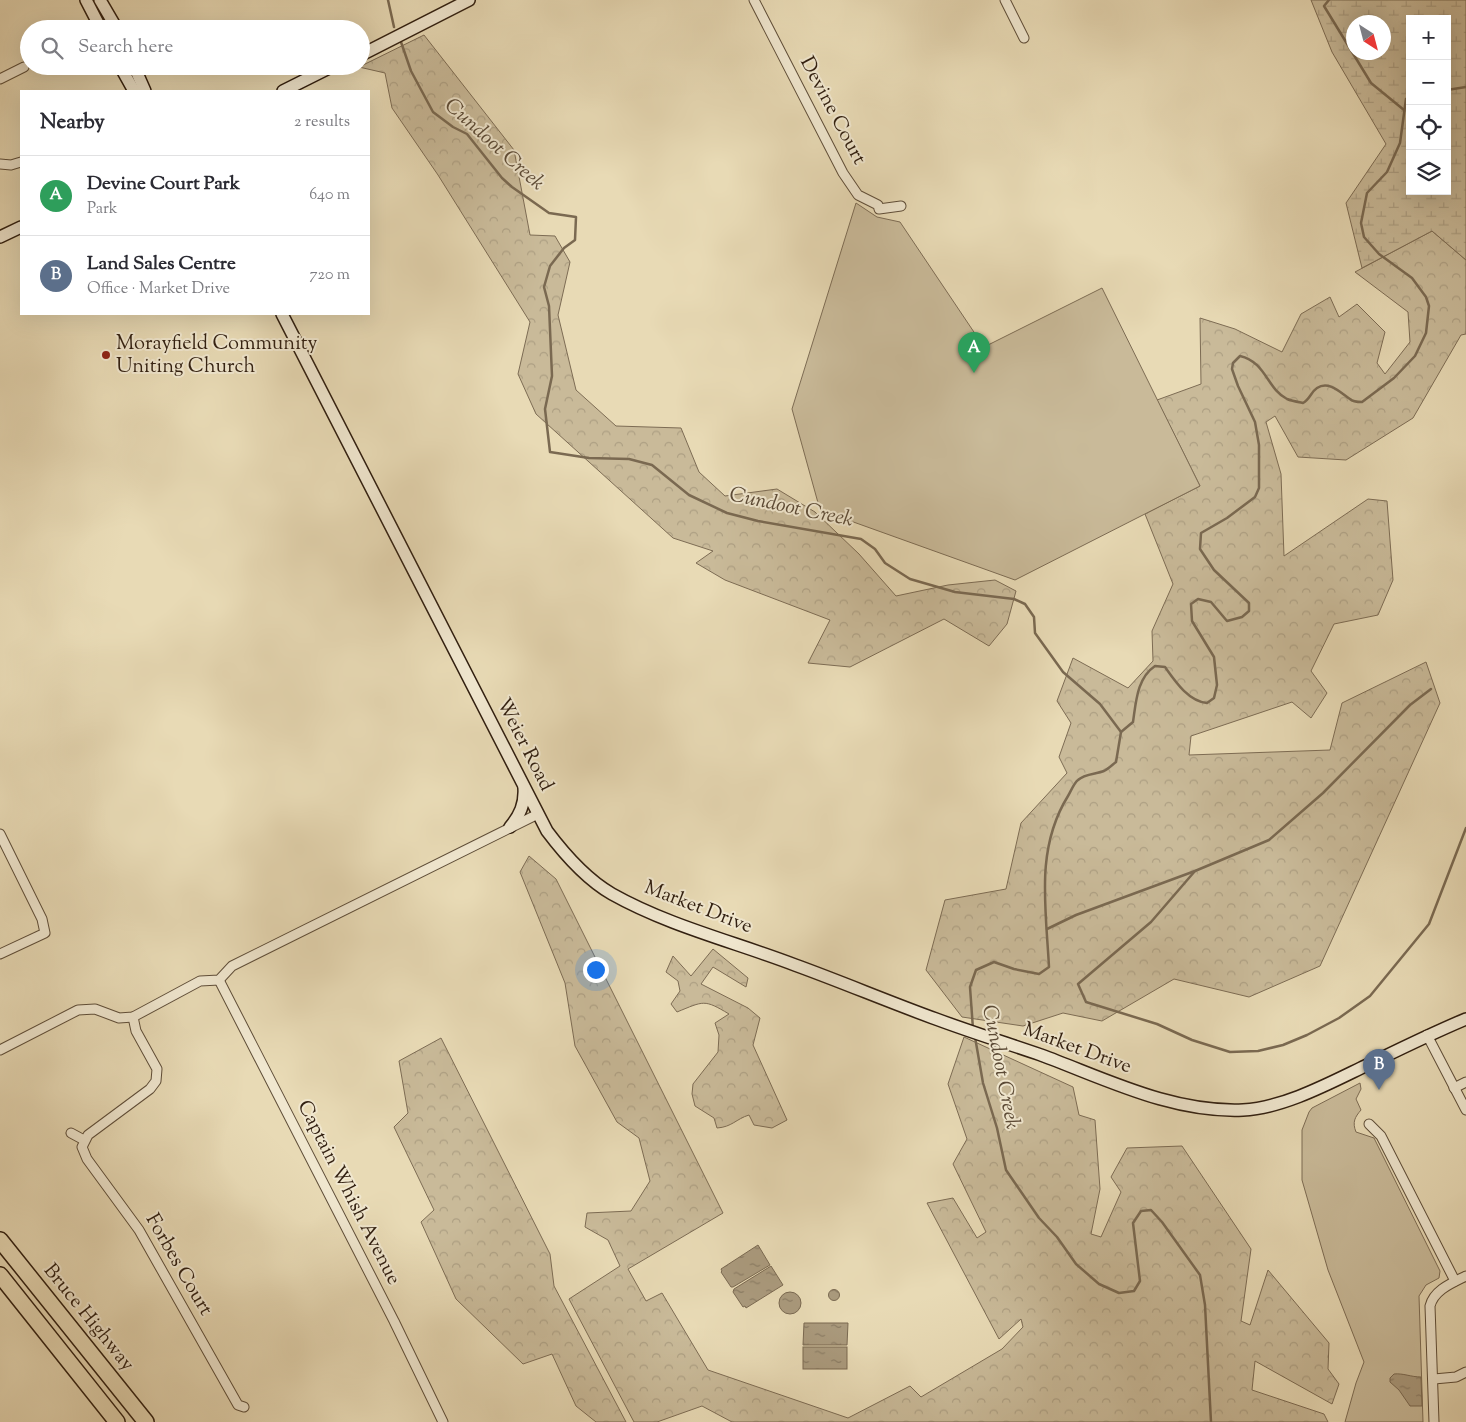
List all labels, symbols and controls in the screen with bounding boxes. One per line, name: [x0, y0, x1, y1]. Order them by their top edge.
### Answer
north arrow: [1346, 15, 1391, 60]
map controls: [1406, 15, 1451, 195]
button: +: [1406, 15, 1451, 60]
search box: [20, 20, 370, 75]
icon: search: [38, 34, 66, 62]
text: Search here: [78, 34, 173, 61]
street label: Devine Court: [791, 52, 873, 170]
button: −: [1406, 60, 1451, 105]
water label: Cundoot Creek: [437, 92, 551, 199]
button: locate: [1406, 105, 1451, 150]
text: Nearby: [40, 108, 105, 138]
text: 2 results: [294, 111, 350, 134]
button: layers: [1406, 150, 1451, 195]
text: Devine Court Park: [87, 171, 240, 198]
text: A: [50, 184, 63, 207]
text: 640 m: [309, 184, 350, 207]
text: Park: [87, 198, 118, 221]
text: Land Sales Centre: [87, 251, 236, 278]
text: B: [51, 264, 61, 287]
text: 720 m: [310, 264, 350, 287]
text: Office · Market Drive: [87, 278, 230, 301]
place label: Morayfield Community Uniting Church: [116, 330, 318, 382]
pin: A: [958, 332, 990, 373]
marker: Morayfield Community Uniting Church: [100, 349, 112, 361]
water label: Cundoot Creek: [726, 480, 856, 536]
street label: Weier Road: [488, 693, 560, 797]
street label: Market Drive: [640, 874, 756, 942]
your location: [583, 957, 609, 983]
water label: Cundoot Creek: [973, 1002, 1027, 1132]
street label: Market Drive: [1019, 1016, 1135, 1082]
pin: B: [1363, 1049, 1395, 1090]
street label: Captain Whish Avenue: [289, 1096, 407, 1290]
street label: Forbes Court: [137, 1208, 219, 1322]
street label: Bruce Highway: [36, 1258, 140, 1378]

